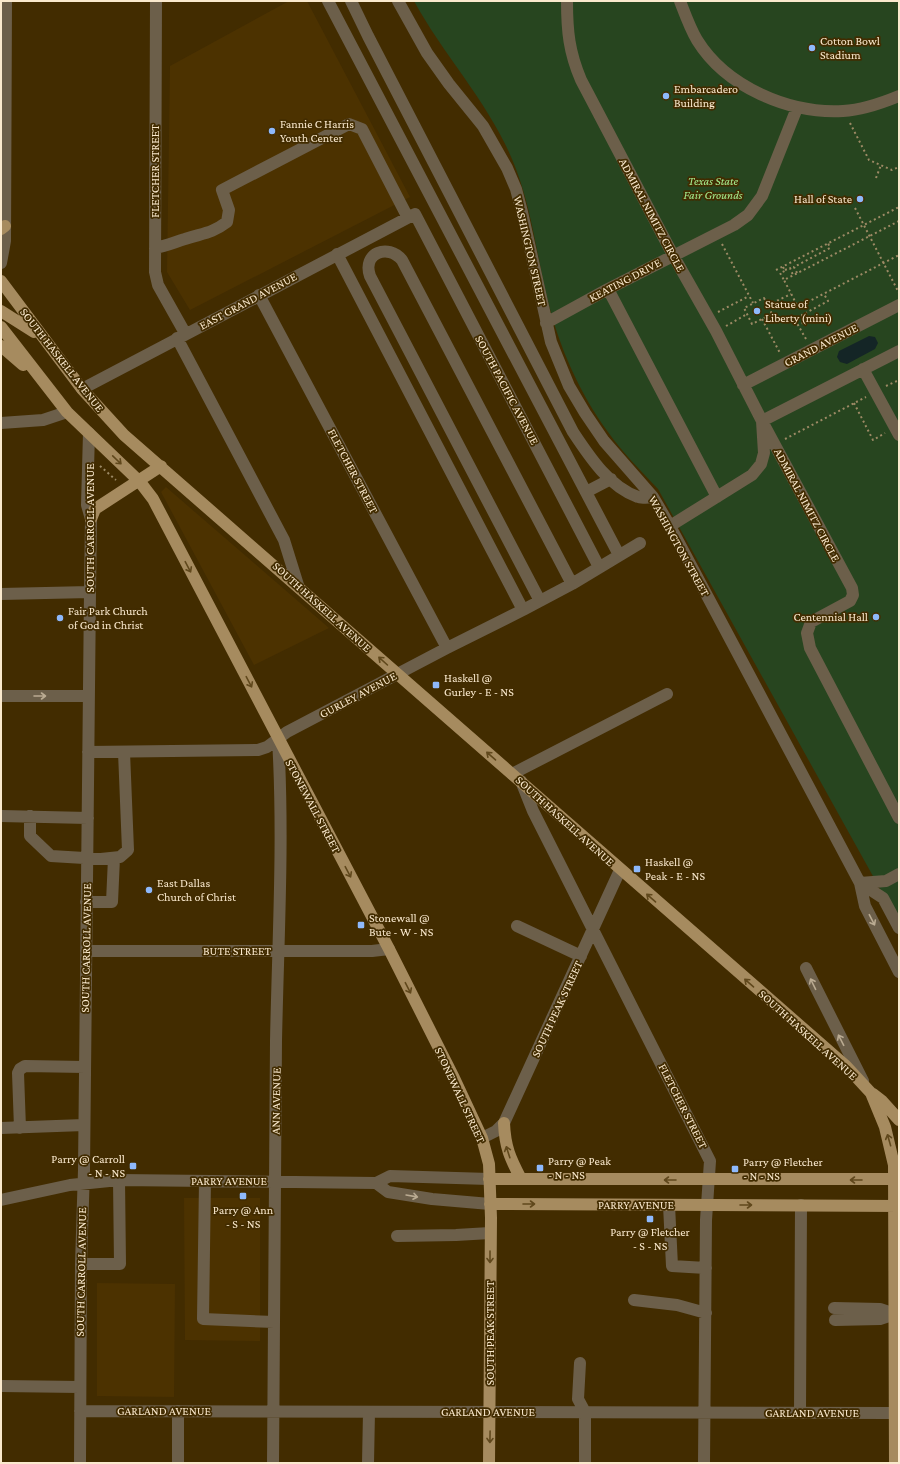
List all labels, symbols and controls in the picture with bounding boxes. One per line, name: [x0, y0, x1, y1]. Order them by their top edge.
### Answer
place label: Cotton Bowl Stadium: [820, 34, 880, 62]
marker: Cotton Bowl Stadium: [807, 43, 817, 53]
place label: Embarcadero Building: [674, 82, 738, 110]
marker: Embarcadero Building: [661, 91, 671, 101]
place label: Fannie C Harris Youth Center: [280, 117, 354, 145]
street label: FLETCHER STREET: [148, 124, 162, 218]
marker: Fannie C Harris Youth Center: [267, 126, 277, 136]
street label: ADMIRAL NIMITZ CIRCLE: [616, 156, 688, 275]
park label: Texas State Fair Grounds: [683, 174, 743, 202]
place label: Hall of State: [794, 192, 852, 206]
street label: WASHINGTON STREET: [510, 194, 550, 308]
marker: Hall of State: [855, 194, 865, 204]
street label: KEATING DRIVE: [587, 255, 664, 305]
street label: EAST GRAND AVENUE: [197, 269, 300, 333]
place label: Statue of Liberty (mini): [765, 297, 832, 325]
street label: SOUTH HASKELL AVENUE: [17, 305, 107, 415]
marker: Statue of Liberty (mini): [752, 306, 762, 316]
street label: GRAND AVENUE: [782, 320, 861, 370]
street label: SOUTH PACIFIC AVENUE: [472, 333, 542, 448]
street label: FLETCHER STREET: [325, 426, 381, 516]
street label: ADMIRAL NIMITZ CIRCLE: [771, 446, 843, 565]
one-way arrow: [112, 455, 122, 465]
street label: SOUTH CARROLL AVENUE: [83, 463, 97, 593]
street label: WASHINGTON STREET: [646, 493, 713, 599]
street label: SOUTH HASKELL AVENUE: [270, 559, 375, 655]
one-way arrow: [185, 561, 192, 573]
place label: Fair Park Church of God in Christ: [68, 604, 148, 632]
place label: Centennial Hall: [793, 610, 868, 624]
marker: Centennial Hall: [871, 612, 881, 622]
marker: Fair Park Church of God in Christ: [55, 613, 65, 623]
one-way arrow: [378, 656, 388, 666]
street label: GURLEY AVENUE: [317, 669, 399, 721]
place label: Haskell @ Gurley - E - NS: [444, 671, 514, 699]
one-way arrow: [245, 676, 253, 688]
marker: Haskell @ Gurley - E - NS: [431, 680, 441, 690]
one-way arrow: [33, 692, 46, 700]
one-way arrow: [486, 751, 496, 760]
street label: STONEWALL STREET: [282, 757, 344, 856]
street label: SOUTH HASKELL AVENUE: [513, 773, 618, 869]
place label: Haskell @ Peak - E - NS: [645, 855, 706, 883]
marker: Haskell @ Peak - E - NS: [632, 864, 642, 874]
one-way arrow: [345, 866, 353, 878]
place label: East Dallas Church of Christ: [157, 876, 237, 904]
street label: SOUTH CARROLL AVENUE: [78, 883, 94, 1013]
marker: East Dallas Church of Christ: [144, 885, 154, 895]
one-way arrow: [646, 893, 657, 902]
place label: Stonewall @ Bute - W - NS: [369, 911, 434, 939]
one-way arrow: [869, 914, 876, 926]
marker: Stonewall @ Bute - W - NS: [356, 920, 366, 930]
street label: BUTE STREET: [203, 944, 271, 958]
street label: SOUTH PEAK STREET: [528, 958, 586, 1059]
one-way arrow: [809, 978, 816, 990]
one-way arrow: [745, 979, 755, 988]
one-way arrow: [405, 982, 412, 994]
street label: SOUTH HASKELL AVENUE: [756, 987, 861, 1083]
one-way arrow: [837, 1034, 845, 1046]
street label: STONEWALL STREET: [432, 1045, 489, 1146]
street label: FLETCHER STREET: [656, 1061, 711, 1151]
street label: ANN AVENUE: [268, 1067, 284, 1135]
one-way arrow: [885, 1134, 892, 1147]
one-way arrow: [504, 1146, 511, 1159]
place label: Parry @ Carroll - N - NS: [51, 1152, 125, 1180]
place label: Parry @ Peak - N - NS: [548, 1154, 611, 1182]
place label: Parry @ Fletcher - N - NS: [743, 1155, 823, 1183]
marker: Parry @ Carroll - N - NS: [128, 1161, 138, 1171]
marker: Parry @ Peak - N - NS: [535, 1163, 545, 1173]
marker: Parry @ Fletcher - N - NS: [730, 1164, 740, 1174]
street label: PARRY AVENUE: [191, 1174, 268, 1188]
one-way arrow: [664, 1176, 677, 1184]
one-way arrow: [850, 1176, 863, 1184]
marker: Parry @ Ann - S - NS: [238, 1191, 248, 1201]
one-way arrow: [405, 1192, 418, 1200]
street label: PARRY AVENUE: [598, 1198, 675, 1212]
one-way arrow: [522, 1201, 535, 1208]
one-way arrow: [739, 1201, 752, 1209]
place label: Parry @ Ann - S - NS: [213, 1203, 274, 1231]
street label: SOUTH CARROLL AVENUE: [73, 1207, 89, 1337]
marker: Parry @ Fletcher - S - NS: [645, 1214, 655, 1224]
place label: Parry @ Fletcher - S - NS: [610, 1225, 691, 1253]
one-way arrow: [486, 1250, 494, 1263]
street label: SOUTH PEAK STREET: [483, 1280, 497, 1385]
street label: GARLAND AVENUE: [117, 1404, 212, 1418]
street label: GARLAND AVENUE: [441, 1405, 536, 1419]
street label: GARLAND AVENUE: [765, 1406, 860, 1420]
one-way arrow: [486, 1430, 493, 1443]

